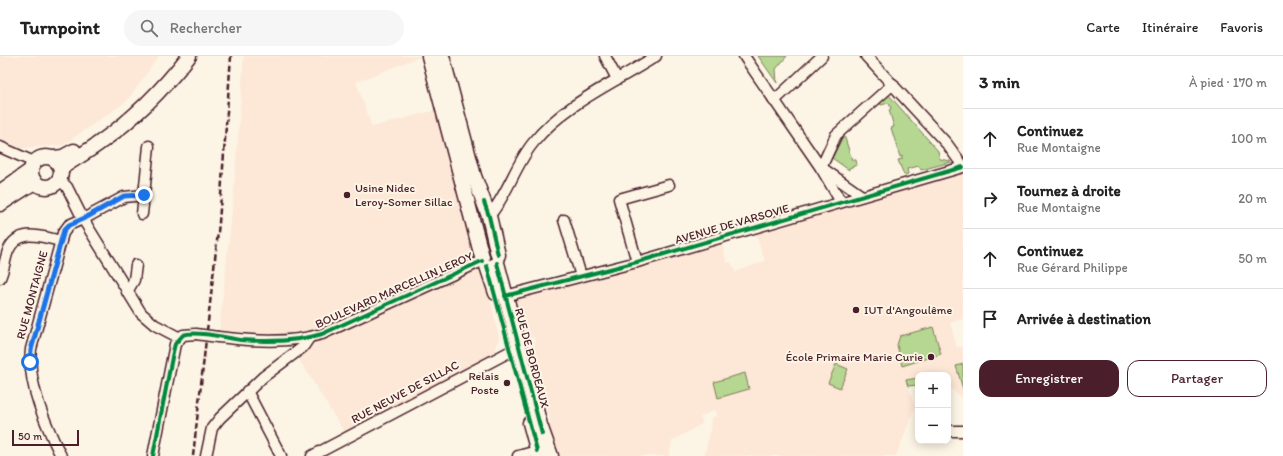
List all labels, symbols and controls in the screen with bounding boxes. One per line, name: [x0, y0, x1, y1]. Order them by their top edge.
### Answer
search box: [124, 10, 404, 46]
text: Turnpoint: [20, 16, 100, 39]
icon: search: [138, 17, 160, 39]
text: Rechercher: [170, 19, 242, 37]
text: Carte: [1086, 19, 1120, 36]
text: Itinéraire: [1142, 19, 1198, 36]
text: Favoris: [1220, 19, 1263, 36]
text: 3 min: [979, 72, 1020, 92]
text: À pied · 170 m: [1189, 75, 1267, 90]
text: Continuez: [1017, 122, 1083, 140]
icon: ahead: [979, 128, 1001, 150]
text: 100 m: [1231, 131, 1267, 146]
text: Rue Montaigne: [1017, 140, 1101, 155]
place label: Usine Nidec Leroy-Somer Sillac: [355, 181, 453, 209]
text: Tournez à droite: [1017, 182, 1121, 200]
route end: [135, 186, 153, 204]
icon: right: [979, 188, 1001, 210]
marker: Usine Nidec Leroy-Somer Sillac: [342, 190, 352, 200]
text: 20 m: [1238, 191, 1267, 206]
text: Rue Montaigne: [1017, 200, 1101, 215]
street label: AVENUE DE VARSOVIE: [673, 201, 791, 247]
text: Continuez: [1017, 242, 1083, 260]
icon: ahead: [979, 248, 1001, 270]
street label: RUE MONTAIGNE: [13, 249, 51, 341]
street label: BOULEVARD MARCELLIN LEROY: [313, 249, 475, 331]
text: 50 m: [1238, 251, 1267, 266]
text: Rue Gérard Philippe: [1017, 260, 1128, 275]
place label: IUT d'Angoulême: [864, 303, 952, 317]
marker: IUT d'Angoulême: [851, 305, 861, 315]
street label: RUE DE BORDEAUX: [512, 306, 552, 410]
icon: arrive: [979, 308, 1001, 330]
text: Arrivée à destination: [1017, 310, 1151, 328]
place label: École Primaire Marie Curie: [786, 350, 923, 364]
marker: École Primaire Marie Curie: [926, 352, 936, 362]
route start: [21, 353, 39, 371]
street label: RUE NEUVE DE SILLAC: [349, 358, 461, 426]
button: Enregistrer: [979, 360, 1119, 397]
button: Partager: [1127, 360, 1267, 397]
place label: Relais Poste: [468, 369, 499, 397]
map controls: [915, 372, 951, 444]
button: +: [915, 372, 951, 408]
marker: Relais Poste: [502, 378, 512, 388]
button: −: [915, 408, 951, 444]
scale bar: [12, 428, 79, 447]
text: 50 m: [18, 430, 42, 443]

